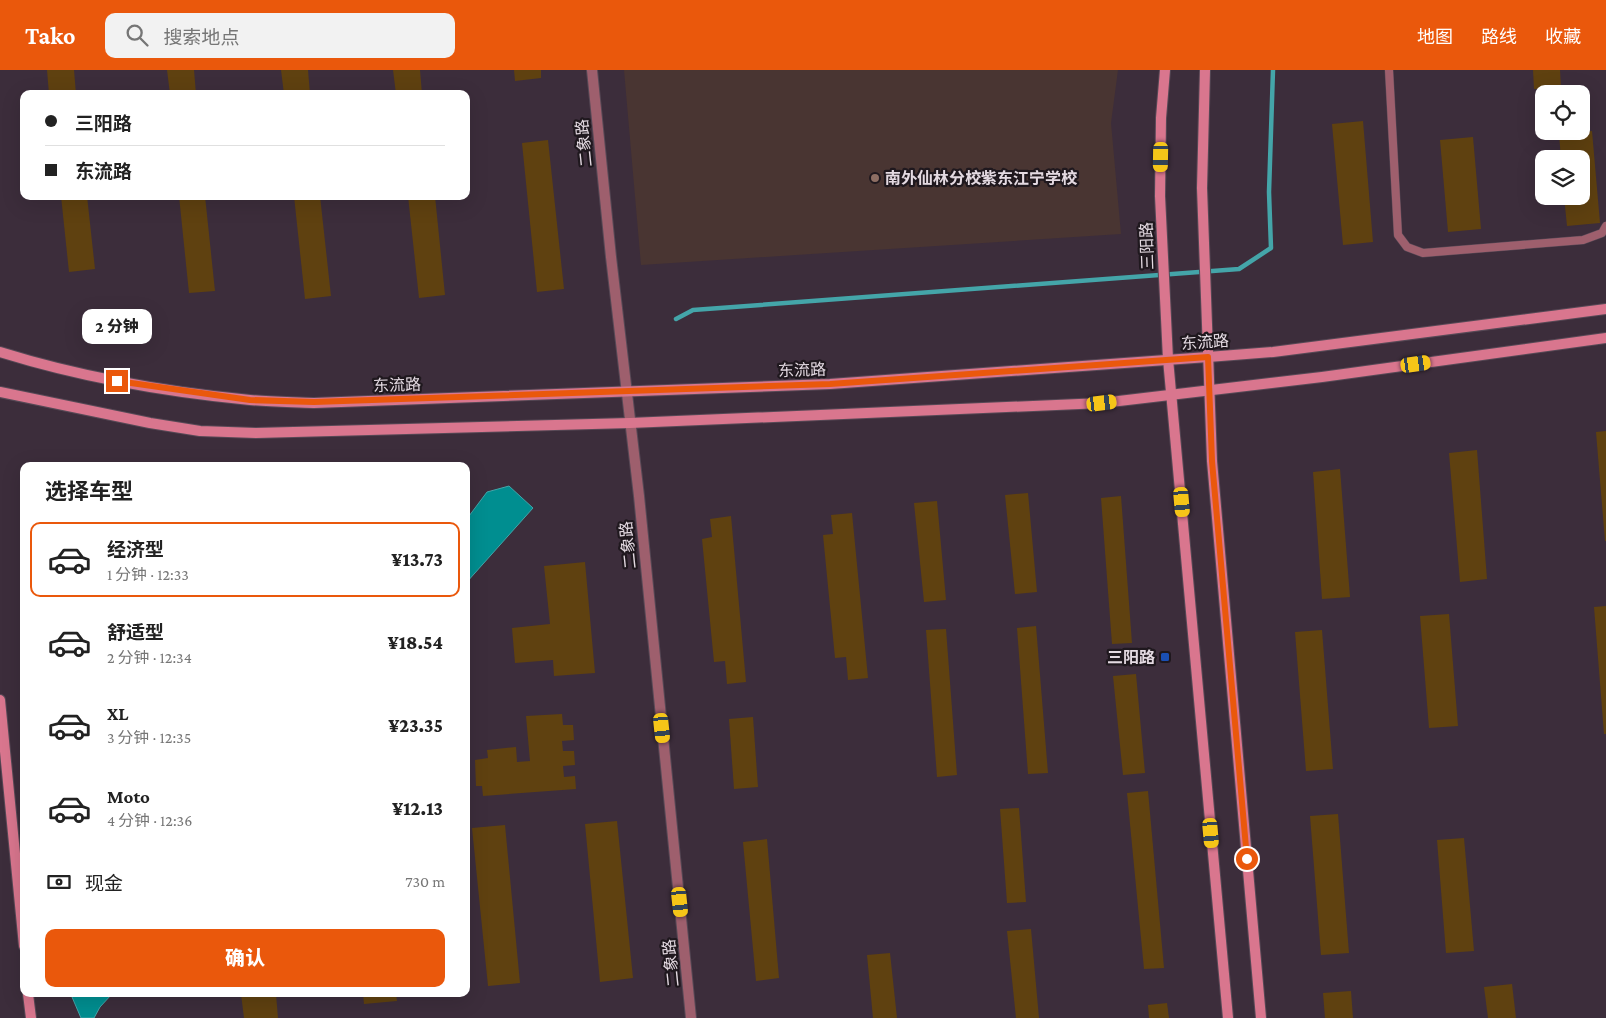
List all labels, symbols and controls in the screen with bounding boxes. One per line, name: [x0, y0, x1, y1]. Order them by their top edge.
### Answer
search box: [105, 13, 455, 58]
icon: search: [123, 21, 151, 49]
text: Tako: [25, 22, 75, 49]
text: 搜索地点: [163, 27, 239, 48]
text: 地图: [1417, 27, 1453, 47]
text: 路线: [1481, 27, 1517, 47]
text: 收藏: [1545, 27, 1581, 47]
map controls: [1535, 85, 1590, 205]
button: locate: [1535, 85, 1590, 140]
text: 三阳路: [75, 113, 132, 134]
street label: 二象路: [572, 118, 595, 168]
car: [1153, 142, 1168, 172]
button: layers: [1535, 150, 1590, 205]
text: 东流路: [75, 161, 132, 182]
place label: 南外仙林分校紫东江宁学校: [885, 169, 1078, 187]
marker: 南外仙林分校紫东江宁学校: [869, 172, 881, 184]
street label: 三阳路: [1138, 222, 1156, 270]
callout: 2 分钟: [82, 308, 152, 344]
text: 2 分钟: [95, 318, 139, 335]
street label: 东流路: [1180, 332, 1230, 352]
car: [1400, 354, 1431, 374]
street label: 东流路: [778, 361, 826, 379]
route end: [106, 370, 128, 392]
street label: 东流路: [373, 376, 421, 394]
car: [1086, 394, 1117, 412]
text: 选择车型: [45, 479, 133, 504]
car: [1173, 486, 1190, 518]
street label: 二象路: [616, 520, 639, 570]
icon: car: [47, 537, 92, 582]
text: 经济型: [107, 539, 164, 560]
text: ¥13.73: [391, 549, 443, 570]
text: 1 分钟 · 12:33: [107, 566, 189, 583]
icon: car: [47, 620, 92, 665]
text: 舒适型: [107, 622, 164, 643]
text: ¥18.54: [387, 632, 443, 653]
text: 2 分钟 · 12:34: [107, 649, 192, 666]
place label: 三阳路: [1107, 649, 1155, 666]
marker: 三阳路: [1159, 651, 1171, 663]
icon: car: [47, 703, 92, 748]
text: XL: [107, 703, 129, 724]
car: [652, 712, 671, 744]
text: ¥23.35: [388, 715, 443, 736]
text: 3 分钟 · 12:35: [107, 729, 191, 746]
icon: car: [47, 786, 92, 831]
text: Moto: [107, 786, 150, 807]
text: ¥12.13: [392, 798, 443, 819]
text: 4 分钟 · 12:36: [107, 812, 192, 829]
car: [1202, 817, 1219, 849]
route start: [1236, 848, 1258, 870]
icon: cash: [45, 868, 73, 896]
text: 现金: [85, 873, 123, 894]
text: 730 m: [405, 873, 445, 890]
car: [670, 886, 689, 918]
button: 确认: [45, 929, 445, 987]
street label: 二象路: [659, 938, 682, 988]

